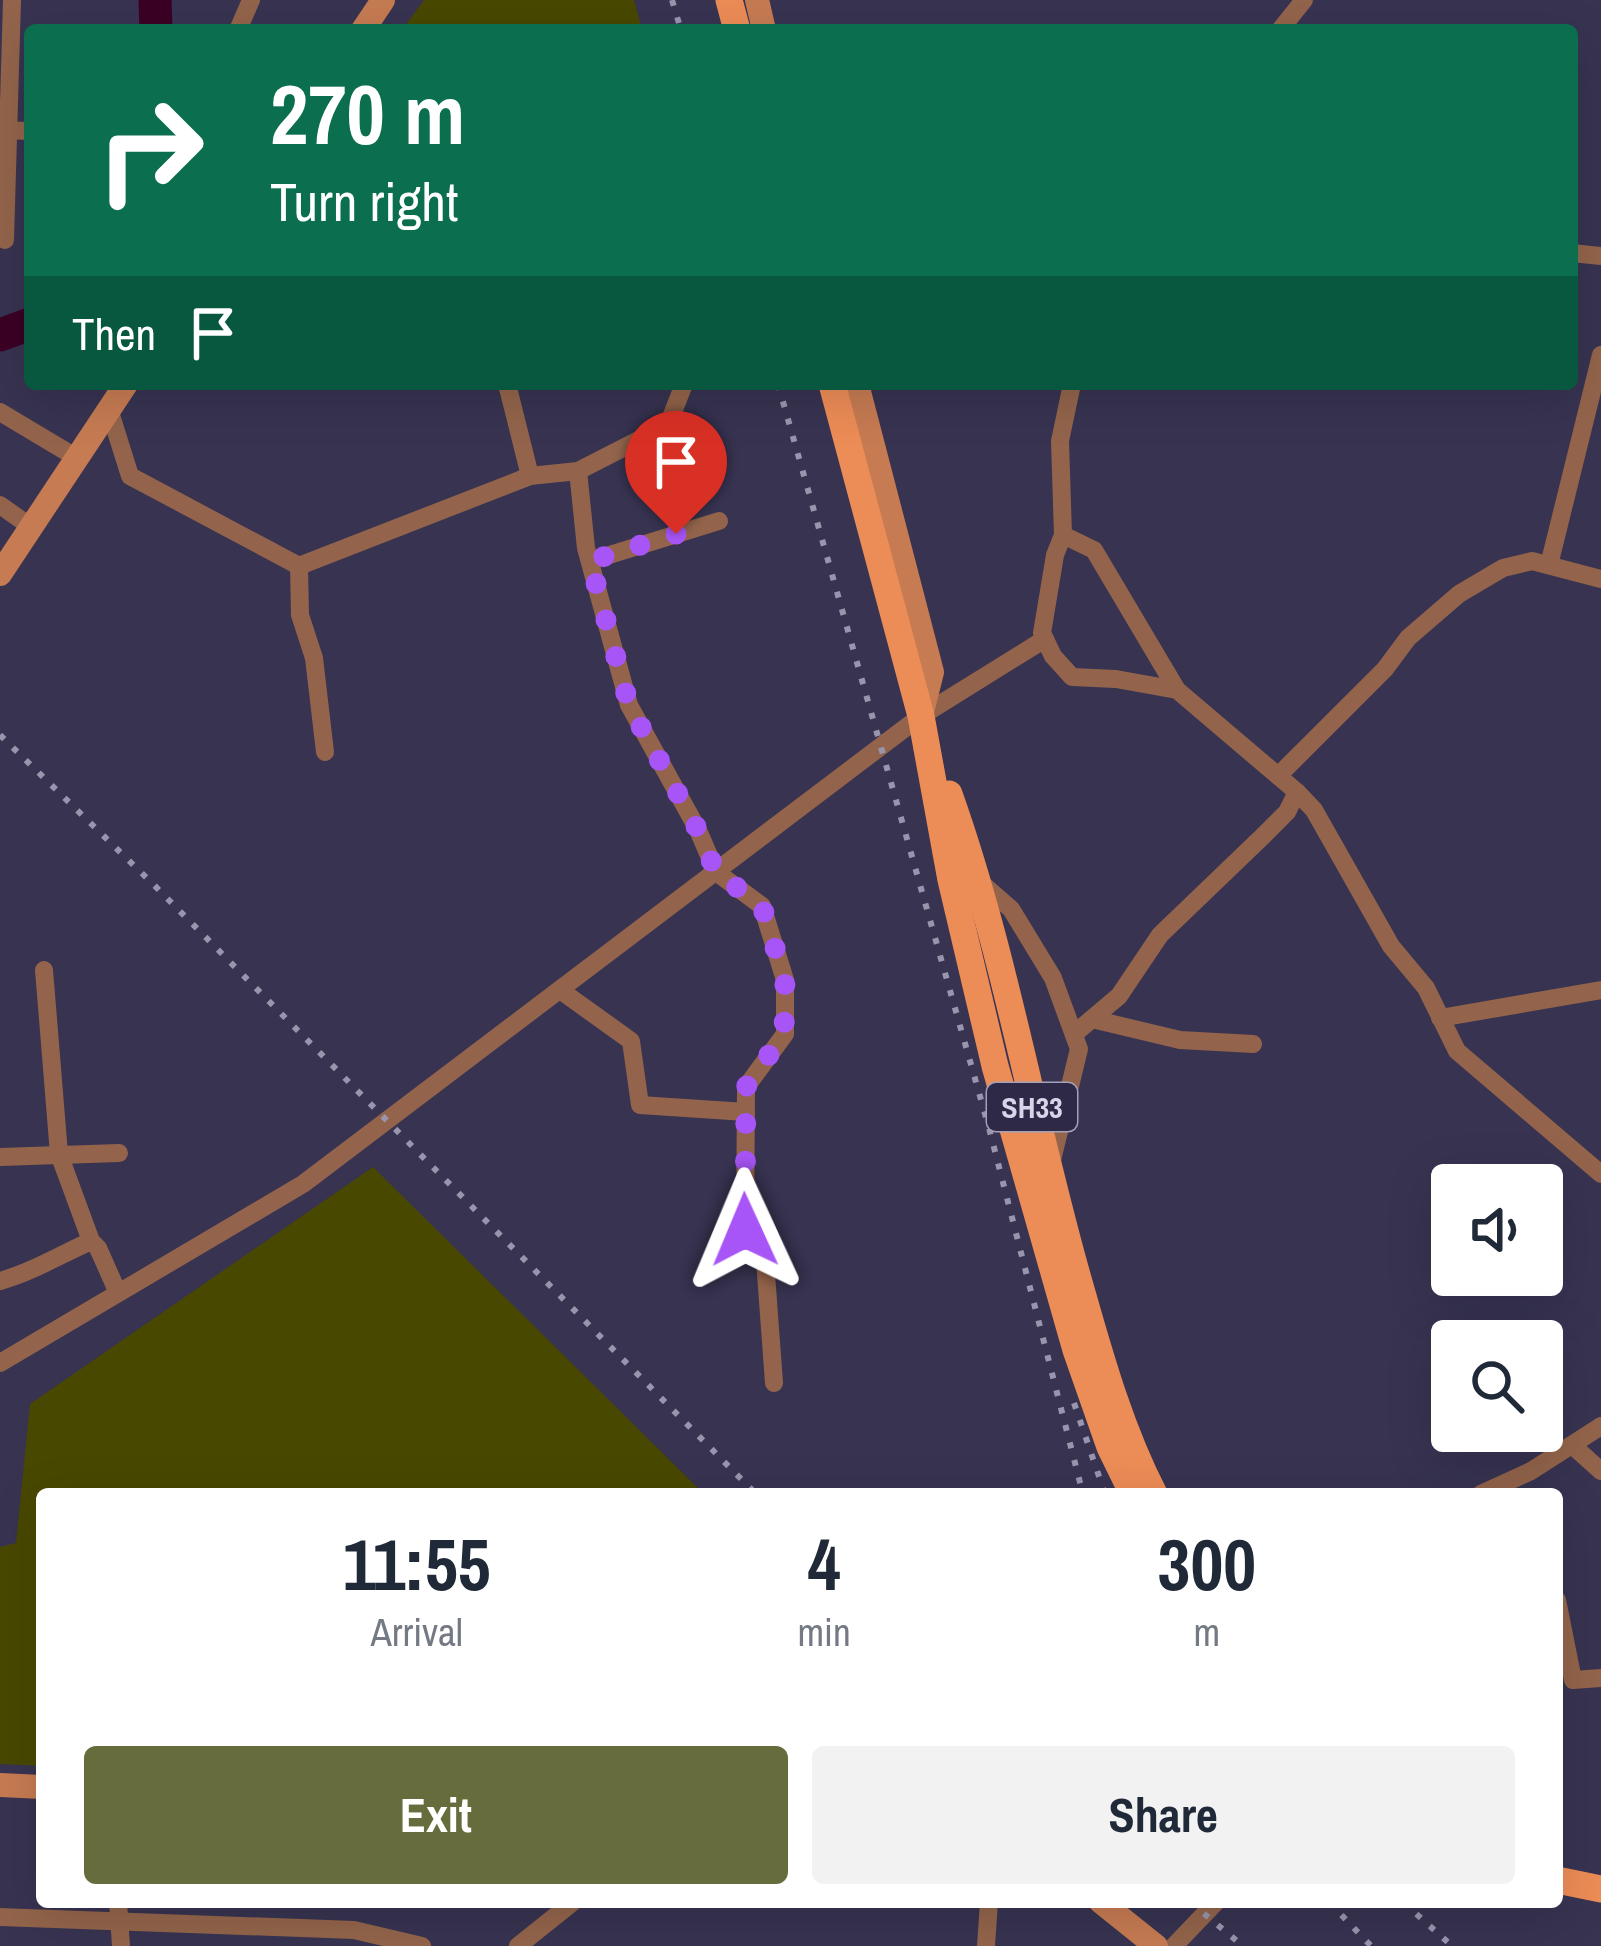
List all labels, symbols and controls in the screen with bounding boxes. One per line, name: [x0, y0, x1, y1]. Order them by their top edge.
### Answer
text: 270 m: [270, 57, 465, 170]
icon: right: [72, 72, 228, 228]
text: Turn right: [270, 165, 458, 238]
icon: arrive: [180, 300, 246, 366]
text: Then: [72, 303, 156, 364]
pin: [625, 411, 727, 534]
icon: arrive: [643, 429, 709, 495]
road number: SH33: [987, 1083, 1077, 1131]
map controls: [1431, 1164, 1563, 1452]
button: sound: [1431, 1164, 1563, 1296]
position arrow: [682, 1167, 808, 1293]
button: search: [1431, 1320, 1563, 1452]
text: 11:55: [343, 1515, 491, 1612]
text: 4: [808, 1515, 841, 1612]
text: 300: [1158, 1515, 1256, 1612]
text: Arrival: [371, 1606, 463, 1658]
text: min: [797, 1606, 851, 1658]
text: m: [1194, 1606, 1220, 1658]
button: Exit: [84, 1746, 788, 1884]
button: Share: [812, 1746, 1515, 1884]

